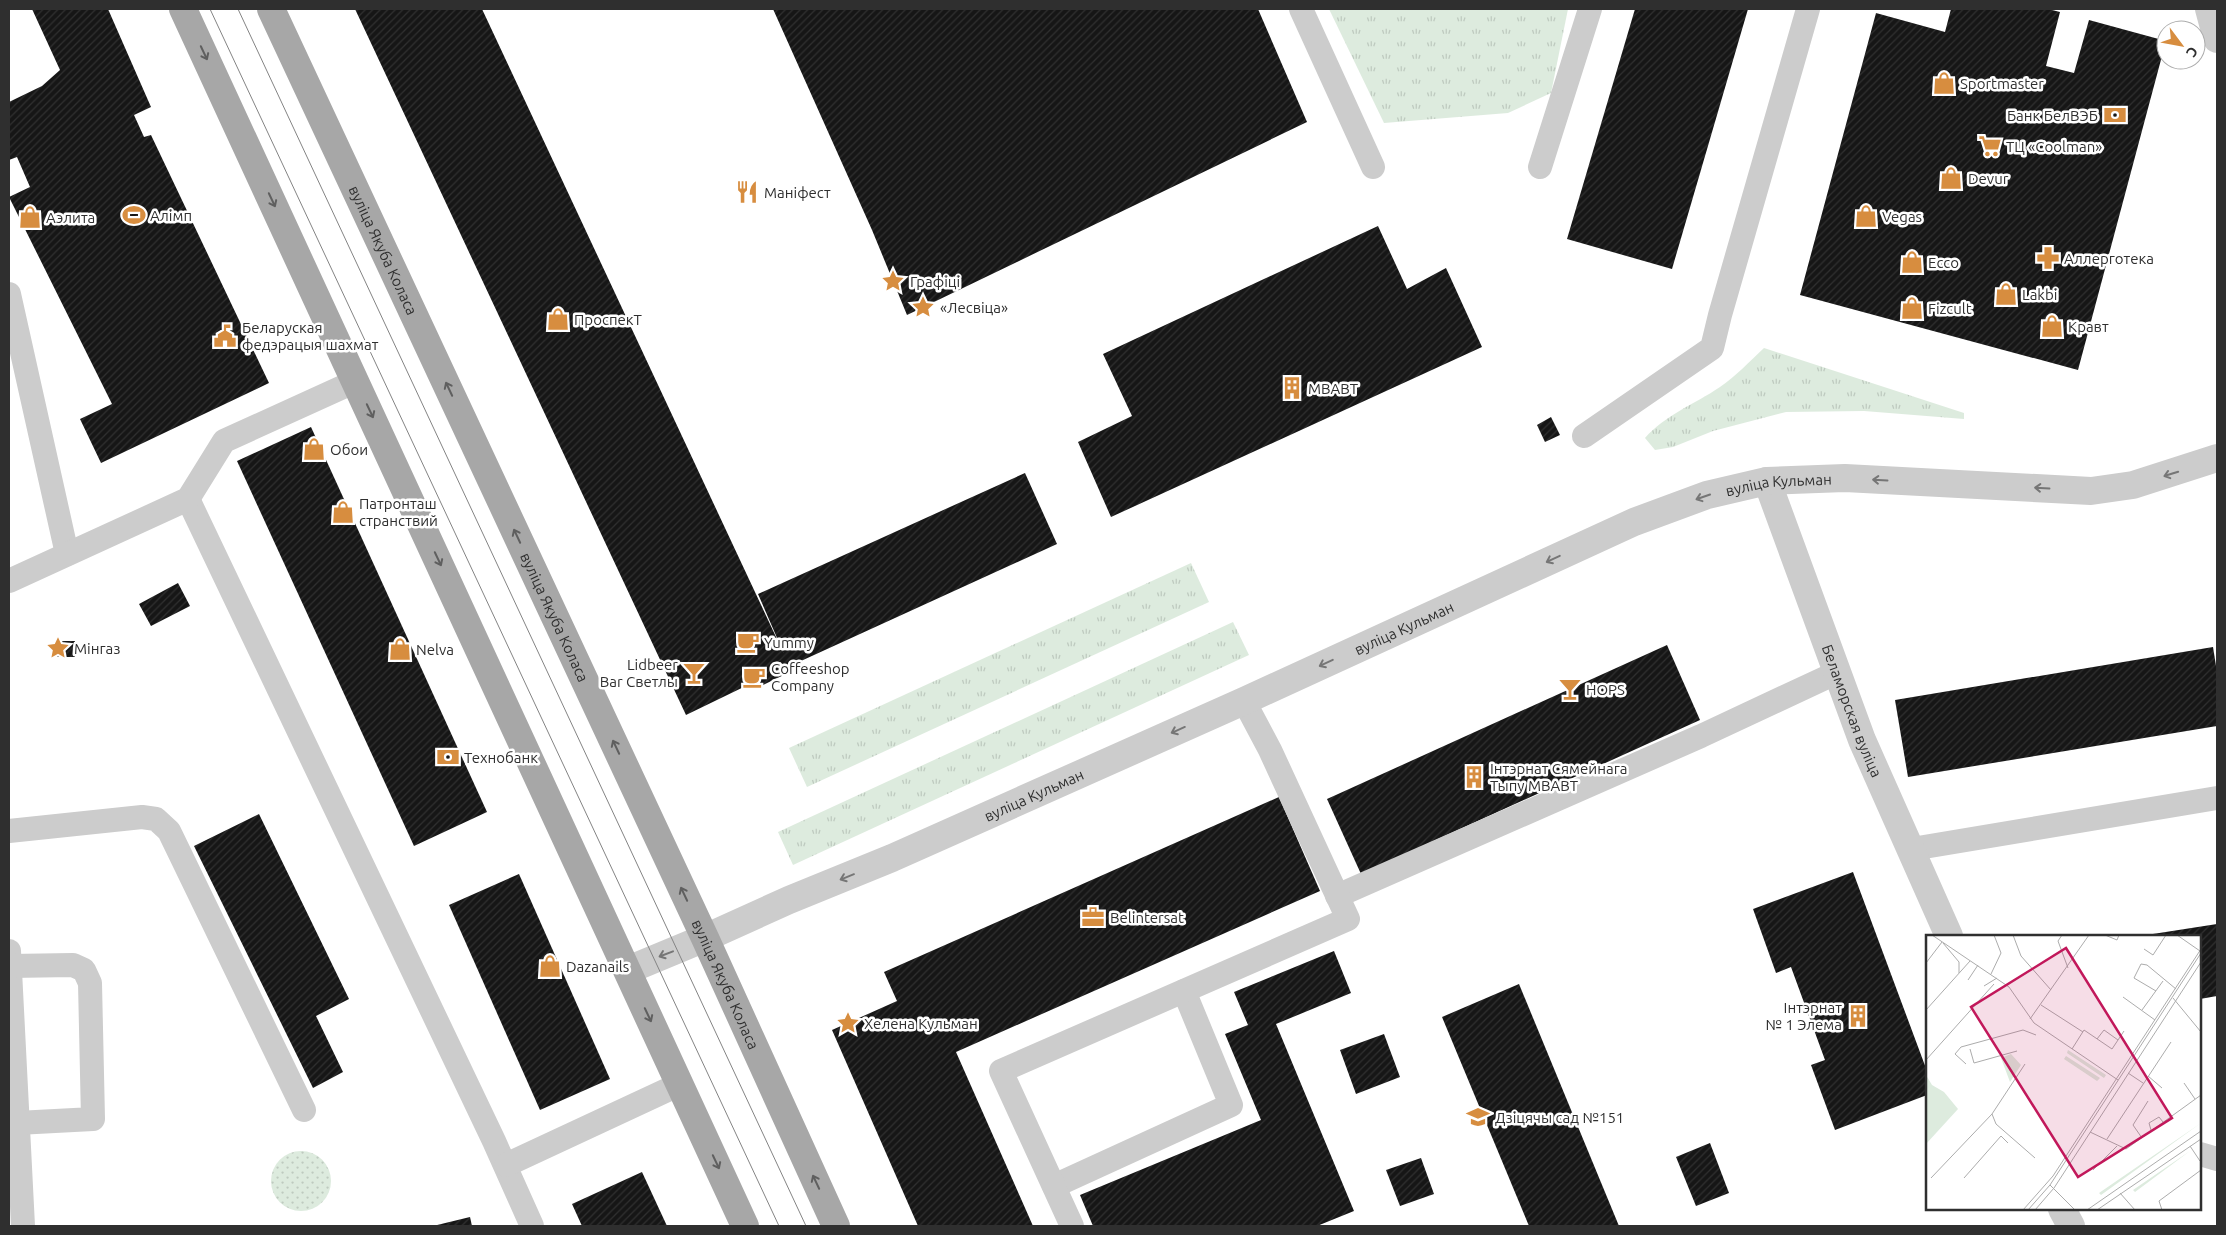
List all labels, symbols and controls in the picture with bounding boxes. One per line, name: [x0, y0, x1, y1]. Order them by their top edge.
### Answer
north arrow: [2156, 20, 2206, 70]
text: С: [2183, 44, 2201, 60]
one-way arrow: [199, 45, 209, 60]
shop icon: Sportmaster: [1931, 70, 1957, 96]
place label: Sportmaster: [1960, 75, 2044, 92]
bank icon: Банк БелВЭБ: [2102, 102, 2128, 128]
place label: Банк БелВЭБ: [2007, 107, 2098, 124]
supermarket icon: ТЦ «Coolman»: [1977, 133, 2003, 159]
place label: ТЦ «Coolman»: [2006, 138, 2102, 155]
shop icon: Devur: [1938, 165, 1964, 191]
place label: Devur: [1968, 170, 2009, 187]
restaurant icon: Маніфест: [734, 179, 760, 205]
street label: вуліца Якуба Коласа: [346, 183, 421, 317]
place label: Маніфест: [764, 184, 831, 201]
one-way arrow: [268, 192, 277, 207]
sports icon: Алімп: [121, 202, 147, 228]
shop icon: Vegas: [1853, 203, 1879, 229]
shop icon: Аэлита: [17, 204, 43, 230]
place label: Алімп: [150, 207, 192, 224]
place label: Vegas: [1882, 208, 1922, 225]
place label: Аэлита: [46, 209, 95, 226]
pharmacy icon: Аллерготека: [2035, 245, 2061, 271]
shop icon: Ecco: [1899, 249, 1925, 275]
place label: Аллерготека: [2064, 250, 2154, 267]
place label: Ecco: [1928, 254, 1959, 271]
place icon: Графіці: [880, 268, 906, 294]
place label: Графіці: [910, 273, 960, 290]
shop icon: Lakbi: [1993, 281, 2019, 307]
place label: Lakbi: [2022, 286, 2057, 303]
place icon: «Лесвіца»: [910, 294, 936, 320]
shop icon: Fizcult: [1899, 295, 1925, 321]
place label: «Лесвіца»: [940, 299, 1008, 316]
place label: Fizcult: [1928, 300, 1972, 317]
shop icon: ПроспекТ: [545, 306, 571, 332]
place label: ПроспекТ: [574, 311, 642, 328]
shop icon: Кравт: [2039, 313, 2065, 339]
place label: Кравт: [2068, 318, 2109, 335]
place label: Беларуская федэрацыя шахмат: [242, 319, 379, 353]
public building icon: Беларуская федэрацыя шахмат: [212, 323, 238, 349]
building icon: МВАВТ: [1279, 375, 1305, 401]
place label: МВАВТ: [1308, 380, 1359, 397]
one-way arrow: [443, 382, 453, 397]
one-way arrow: [365, 403, 375, 418]
shop icon: Обои: [301, 436, 327, 462]
place label: Обои: [330, 441, 368, 458]
one-way arrow: [2163, 469, 2179, 479]
street label: вуліца Кульман: [1724, 470, 1832, 499]
one-way arrow: [1872, 476, 1888, 485]
one-way arrow: [2034, 484, 2050, 493]
one-way arrow: [1696, 493, 1711, 502]
place label: Патронташ странствий: [359, 495, 438, 529]
shop icon: Патронташ странствий: [330, 499, 356, 525]
one-way arrow: [512, 529, 522, 544]
street label: вуліца Якуба Коласа: [517, 550, 593, 684]
one-way arrow: [433, 551, 443, 566]
one-way arrow: [1546, 555, 1561, 565]
street label: вуліца Кульман: [1352, 598, 1456, 658]
cafe icon: Yummy: [735, 629, 761, 655]
place label: Yummy: [764, 634, 814, 651]
place icon: Мінгаз: [45, 635, 71, 661]
shop icon: Nelva: [387, 636, 413, 662]
place label: Мінгаз: [74, 640, 120, 657]
place label: Nelva: [416, 641, 454, 658]
street label: Беламорская вуліца: [1819, 642, 1886, 779]
place label: Lidbeer Bar Светлы: [600, 656, 678, 690]
one-way arrow: [1319, 659, 1334, 669]
bar icon: Lidbeer Bar Светлы: [681, 660, 707, 686]
place label: Coffeeshop Company: [771, 660, 850, 694]
cafe icon: Coffeeshop Company: [741, 664, 767, 690]
bar icon: HOPS: [1557, 676, 1583, 702]
place label: HOPS: [1586, 681, 1625, 698]
one-way arrow: [1171, 726, 1186, 736]
one-way arrow: [610, 740, 620, 755]
bank icon: Технобанк: [435, 744, 461, 770]
place label: Технобанк: [464, 749, 538, 766]
place label: Інтэрнат Сямейнага Тыпу МВАВТ: [1490, 760, 1627, 794]
building icon: Інтэрнат Сямейнага Тыпу МВАВТ: [1461, 764, 1487, 790]
street label: вуліца Кульман: [981, 765, 1086, 824]
one-way arrow: [840, 872, 855, 882]
one-way arrow: [679, 887, 689, 902]
office icon: Belintersat: [1080, 904, 1106, 930]
place label: Belintersat: [1110, 909, 1184, 926]
street label: вуліца Якуба Коласа: [689, 916, 763, 1052]
inset map: [1926, 935, 2201, 1210]
one-way arrow: [659, 951, 674, 960]
shop icon: Dazanails: [537, 953, 563, 979]
place label: Dazanails: [566, 958, 629, 975]
place label: Інтэрнат № 1 Элема: [1765, 999, 1842, 1033]
building icon: Інтэрнат № 1 Элема: [1845, 1003, 1871, 1029]
one-way arrow: [644, 1007, 653, 1022]
place icon: Хелена Кульман: [835, 1010, 861, 1036]
place label: Хелена Кульман: [864, 1015, 978, 1032]
school or university icon: Дзіцячы сад №151: [1465, 1104, 1491, 1130]
place label: Дзіцячы сад №151: [1495, 1109, 1624, 1126]
one-way arrow: [711, 1154, 721, 1169]
one-way arrow: [811, 1175, 820, 1190]

